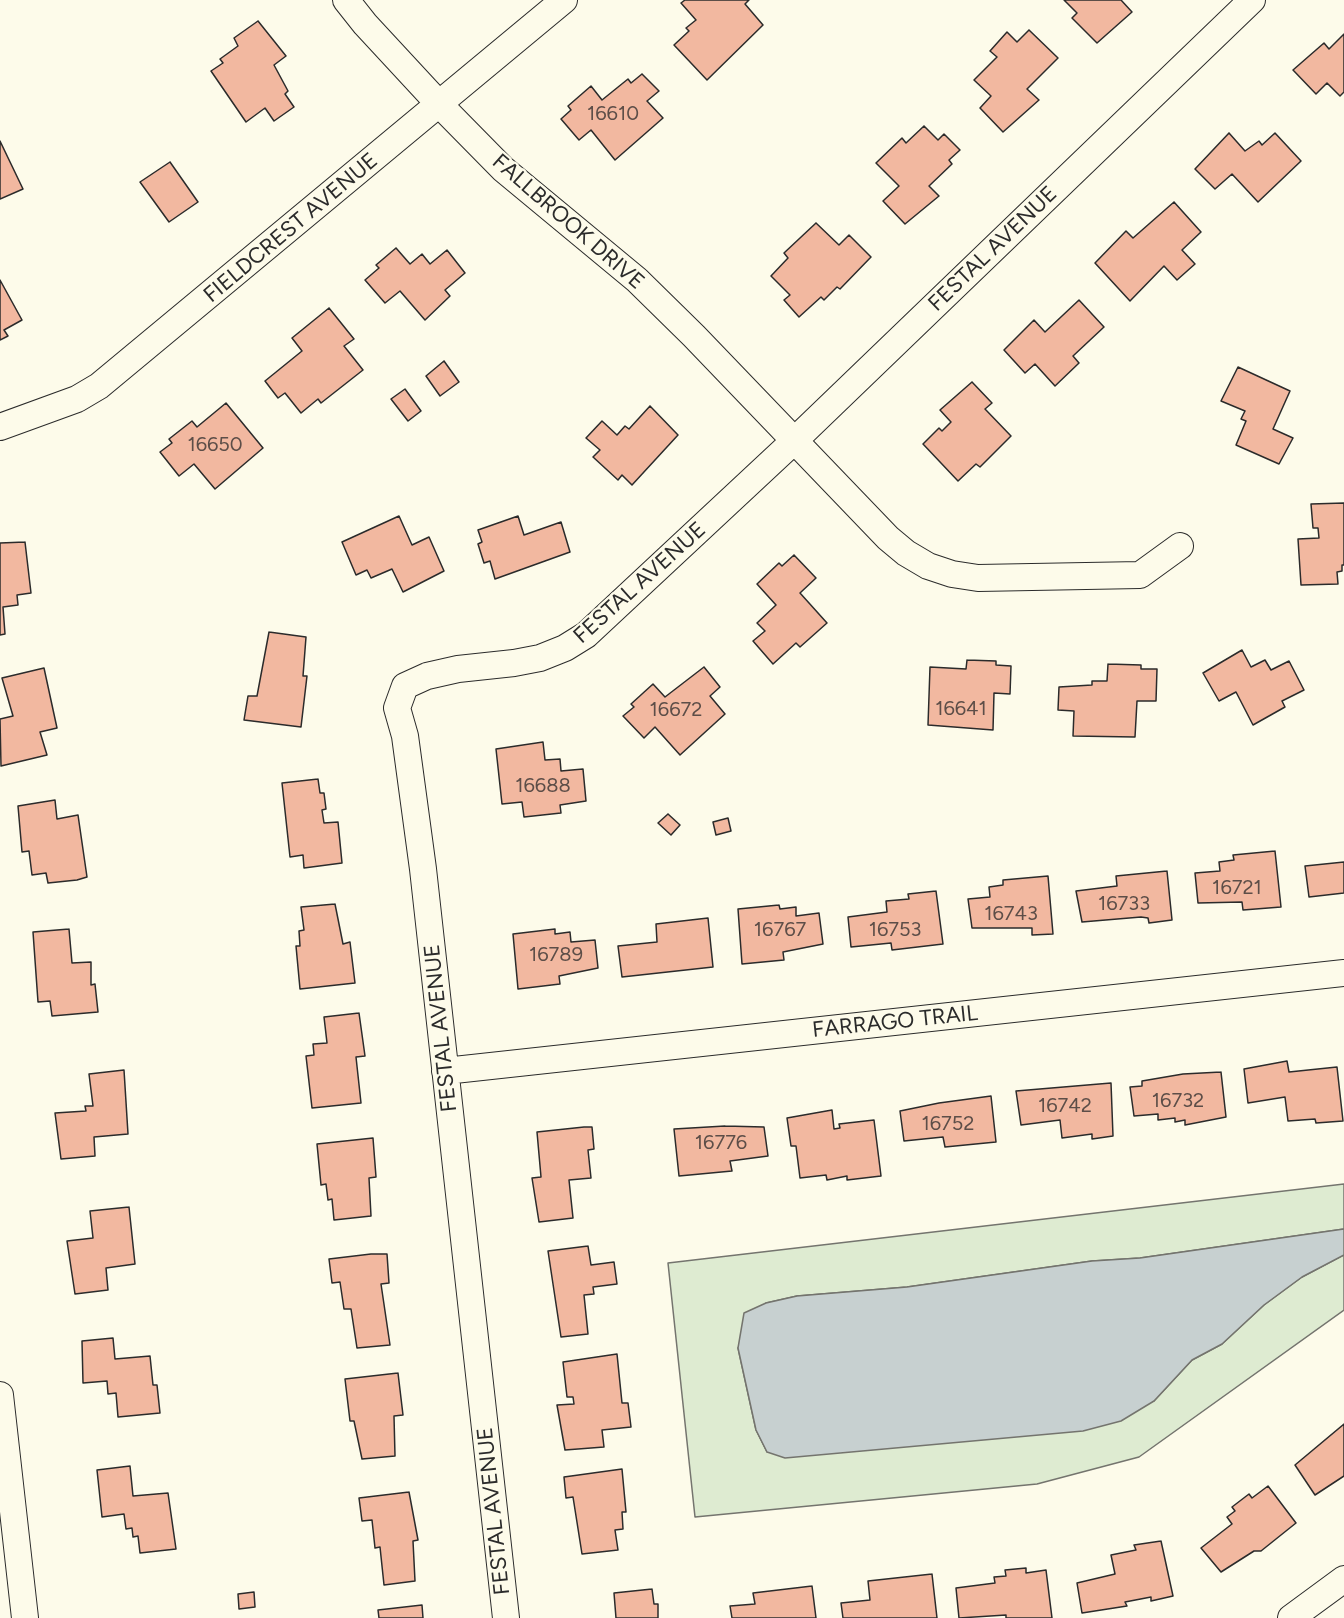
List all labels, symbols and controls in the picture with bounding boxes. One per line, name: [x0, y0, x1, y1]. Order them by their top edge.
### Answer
house number: 16610: [587, 102, 639, 126]
street label: FIELDCREST AVENUE: [199, 147, 383, 309]
street label: FALLBROOK DRIVE: [486, 149, 650, 295]
street label: FESTAL AVENUE: [923, 181, 1063, 317]
house number: 16650: [187, 433, 243, 457]
street label: FESTAL AVENUE: [568, 517, 712, 649]
house number: 16641: [935, 697, 987, 721]
house number: 16672: [650, 698, 702, 722]
house number: 16688: [515, 774, 571, 798]
house number: 16721: [1212, 876, 1262, 900]
house number: 16733: [1098, 892, 1150, 916]
house number: 16743: [984, 902, 1038, 926]
house number: 16767: [754, 918, 806, 942]
house number: 16753: [869, 918, 921, 942]
street label: FESTAL AVENUE: [419, 943, 463, 1113]
house number: 16789: [529, 943, 583, 967]
street label: FARRAGO TRAIL: [811, 1000, 979, 1044]
house number: 16732: [1152, 1089, 1204, 1113]
house number: 16742: [1038, 1094, 1092, 1118]
house number: 16752: [922, 1112, 974, 1136]
house number: 16776: [695, 1131, 747, 1155]
street label: FESTAL AVENUE: [472, 1426, 516, 1596]

